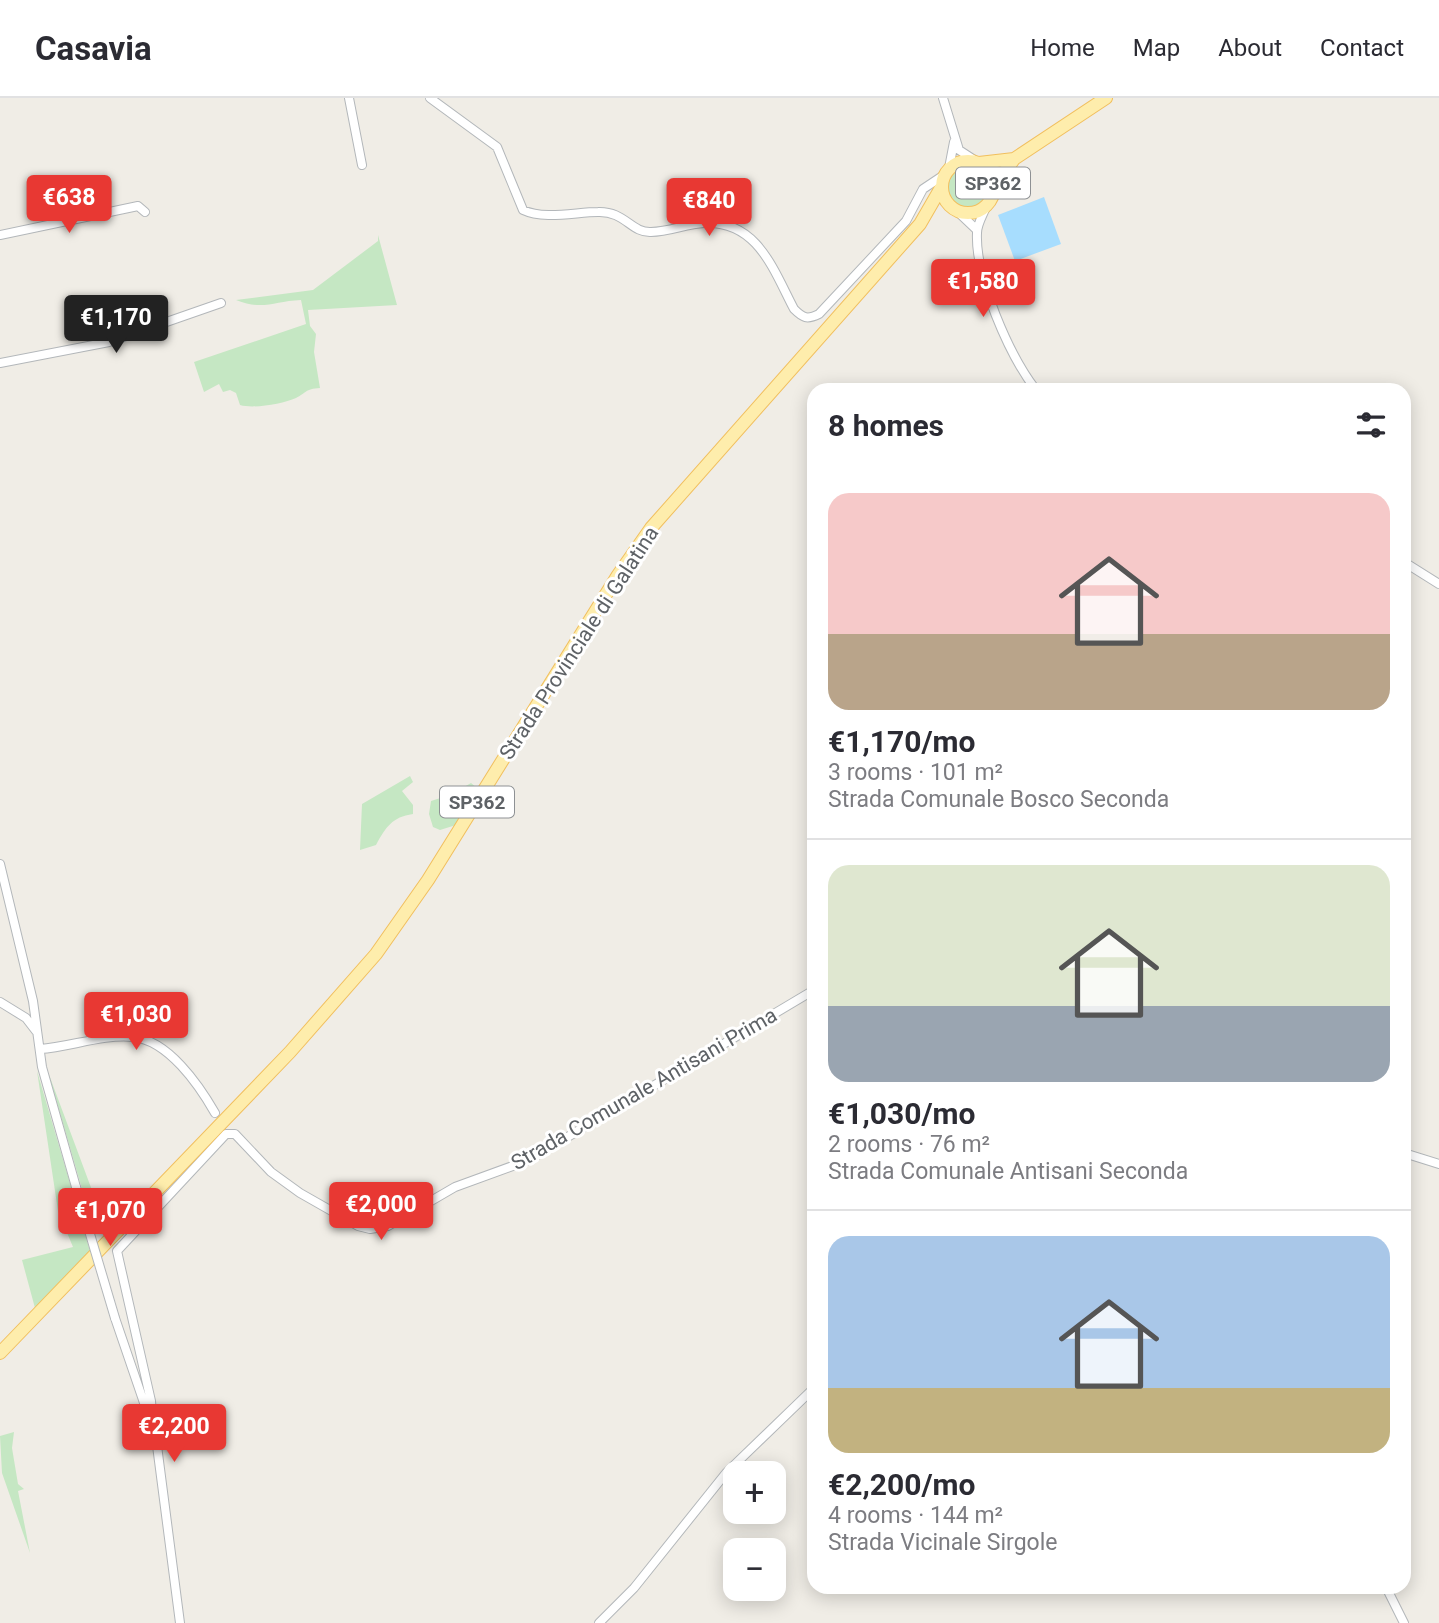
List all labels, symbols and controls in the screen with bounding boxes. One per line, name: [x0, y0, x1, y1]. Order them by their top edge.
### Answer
text: Casavia: [35, 29, 152, 68]
text: Home: [1030, 34, 1095, 62]
text: Map: [1133, 34, 1180, 62]
text: About: [1218, 34, 1282, 62]
text: Contact: [1320, 34, 1404, 62]
road number: SP362: [956, 167, 1030, 198]
pin: €638: [28, 176, 110, 235]
pin: €840: [668, 178, 750, 238]
text: €638: [43, 184, 95, 211]
text: €840: [683, 187, 735, 214]
pin: €1,580: [926, 260, 1040, 319]
text: €1,580: [947, 268, 1019, 295]
pin: €1,170: [59, 296, 173, 355]
text: €1,170: [80, 304, 152, 331]
icon: filters: [1352, 406, 1390, 444]
text: 8 homes: [828, 408, 944, 443]
street label: Strada Provinciale di Galatina: [495, 522, 663, 764]
icon: home: [1046, 538, 1172, 664]
text: €1,170/mo: [828, 724, 976, 759]
text: 3 rooms · 101 m²: [828, 759, 1003, 786]
road number: SP362: [440, 786, 514, 818]
text: Strada Comunale Bosco Seconda: [828, 786, 1169, 813]
icon: home: [1046, 910, 1172, 1036]
pin: €1,030: [79, 992, 193, 1052]
text: €1,030: [100, 1001, 172, 1028]
street label: Strada Comunale Antisani Prima: [507, 1003, 781, 1175]
text: €1,030/mo: [828, 1096, 976, 1131]
text: 2 rooms · 76 m²: [828, 1131, 990, 1158]
text: Strada Comunale Antisani Seconda: [828, 1158, 1188, 1185]
pin: €2,000: [324, 1182, 438, 1242]
pin: €1,070: [53, 1188, 167, 1248]
text: €2,000: [345, 1191, 417, 1218]
text: €1,070: [74, 1197, 146, 1224]
icon: home: [1046, 1281, 1172, 1407]
pin: €2,200: [117, 1404, 231, 1464]
text: €2,200: [138, 1413, 210, 1440]
map controls: [723, 1461, 786, 1601]
button: +: [723, 1461, 786, 1524]
text: €2,200/mo: [828, 1467, 976, 1502]
text: 4 rooms · 144 m²: [828, 1502, 1003, 1529]
text: Strada Vicinale Sirgole: [828, 1529, 1057, 1556]
button: −: [723, 1538, 786, 1601]

